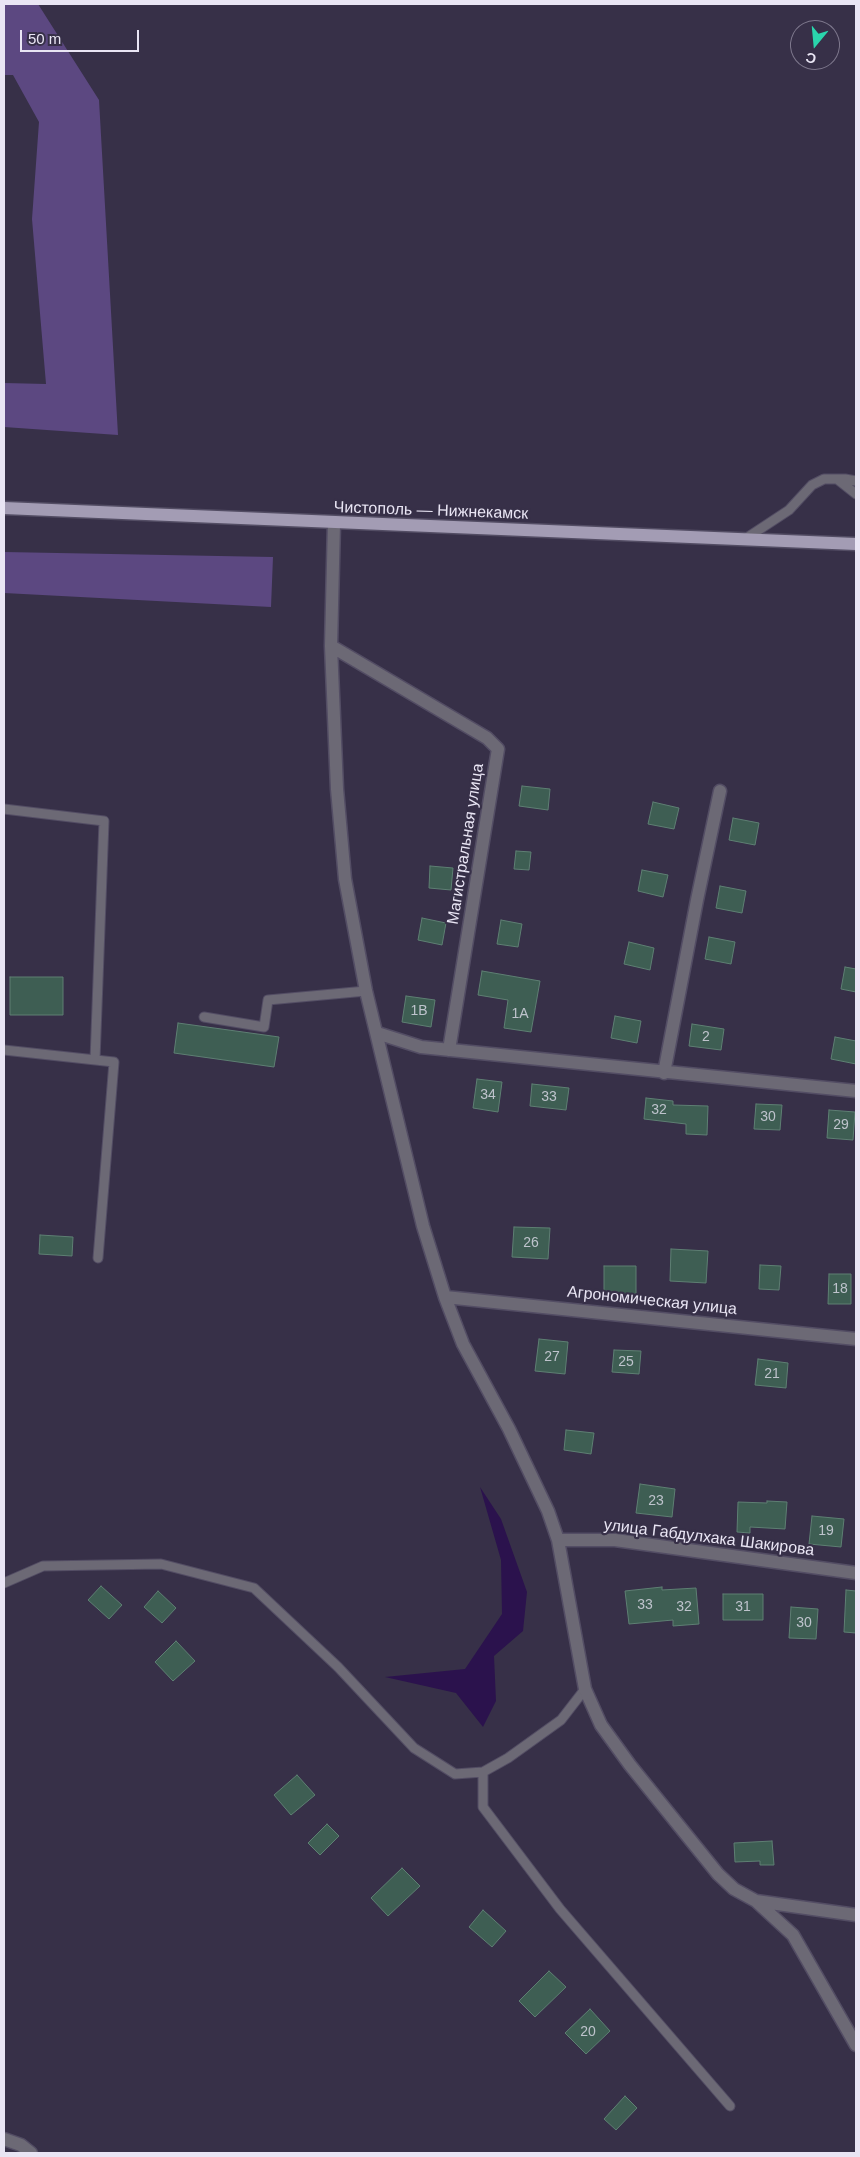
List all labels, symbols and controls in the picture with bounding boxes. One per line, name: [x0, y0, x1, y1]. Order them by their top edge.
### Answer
scale bar: [22, 20, 141, 52]
north arrow: [790, 20, 840, 70]
text: 50 m: [28, 30, 61, 47]
text: С: [804, 49, 818, 68]
street label: Чистополь — Нижнекамск: [333, 498, 529, 524]
street label: Магистральная улица: [444, 762, 488, 926]
house number: 1В: [410, 1003, 428, 1019]
house number: 1А: [511, 1006, 529, 1022]
house number: 2: [702, 1029, 710, 1045]
house number: 34: [480, 1087, 496, 1103]
house number: 33: [541, 1089, 557, 1105]
house number: 32: [651, 1102, 667, 1118]
house number: 30: [760, 1109, 776, 1125]
house number: 29: [833, 1117, 849, 1133]
house number: 26: [523, 1235, 539, 1251]
house number: 18: [832, 1281, 848, 1297]
street label: Агрономическая улица: [566, 1283, 738, 1319]
house number: 27: [544, 1349, 560, 1365]
house number: 25: [618, 1354, 634, 1370]
house number: 21: [764, 1366, 780, 1382]
house number: 23: [648, 1493, 664, 1509]
street label: улица Габдулхака Шакирова: [603, 1516, 815, 1560]
house number: 19: [818, 1523, 834, 1539]
house number: 33: [637, 1597, 653, 1613]
house number: 32: [676, 1599, 692, 1615]
house number: 31: [735, 1599, 751, 1615]
house number: 30: [796, 1615, 812, 1631]
house number: 20: [580, 2024, 596, 2040]

